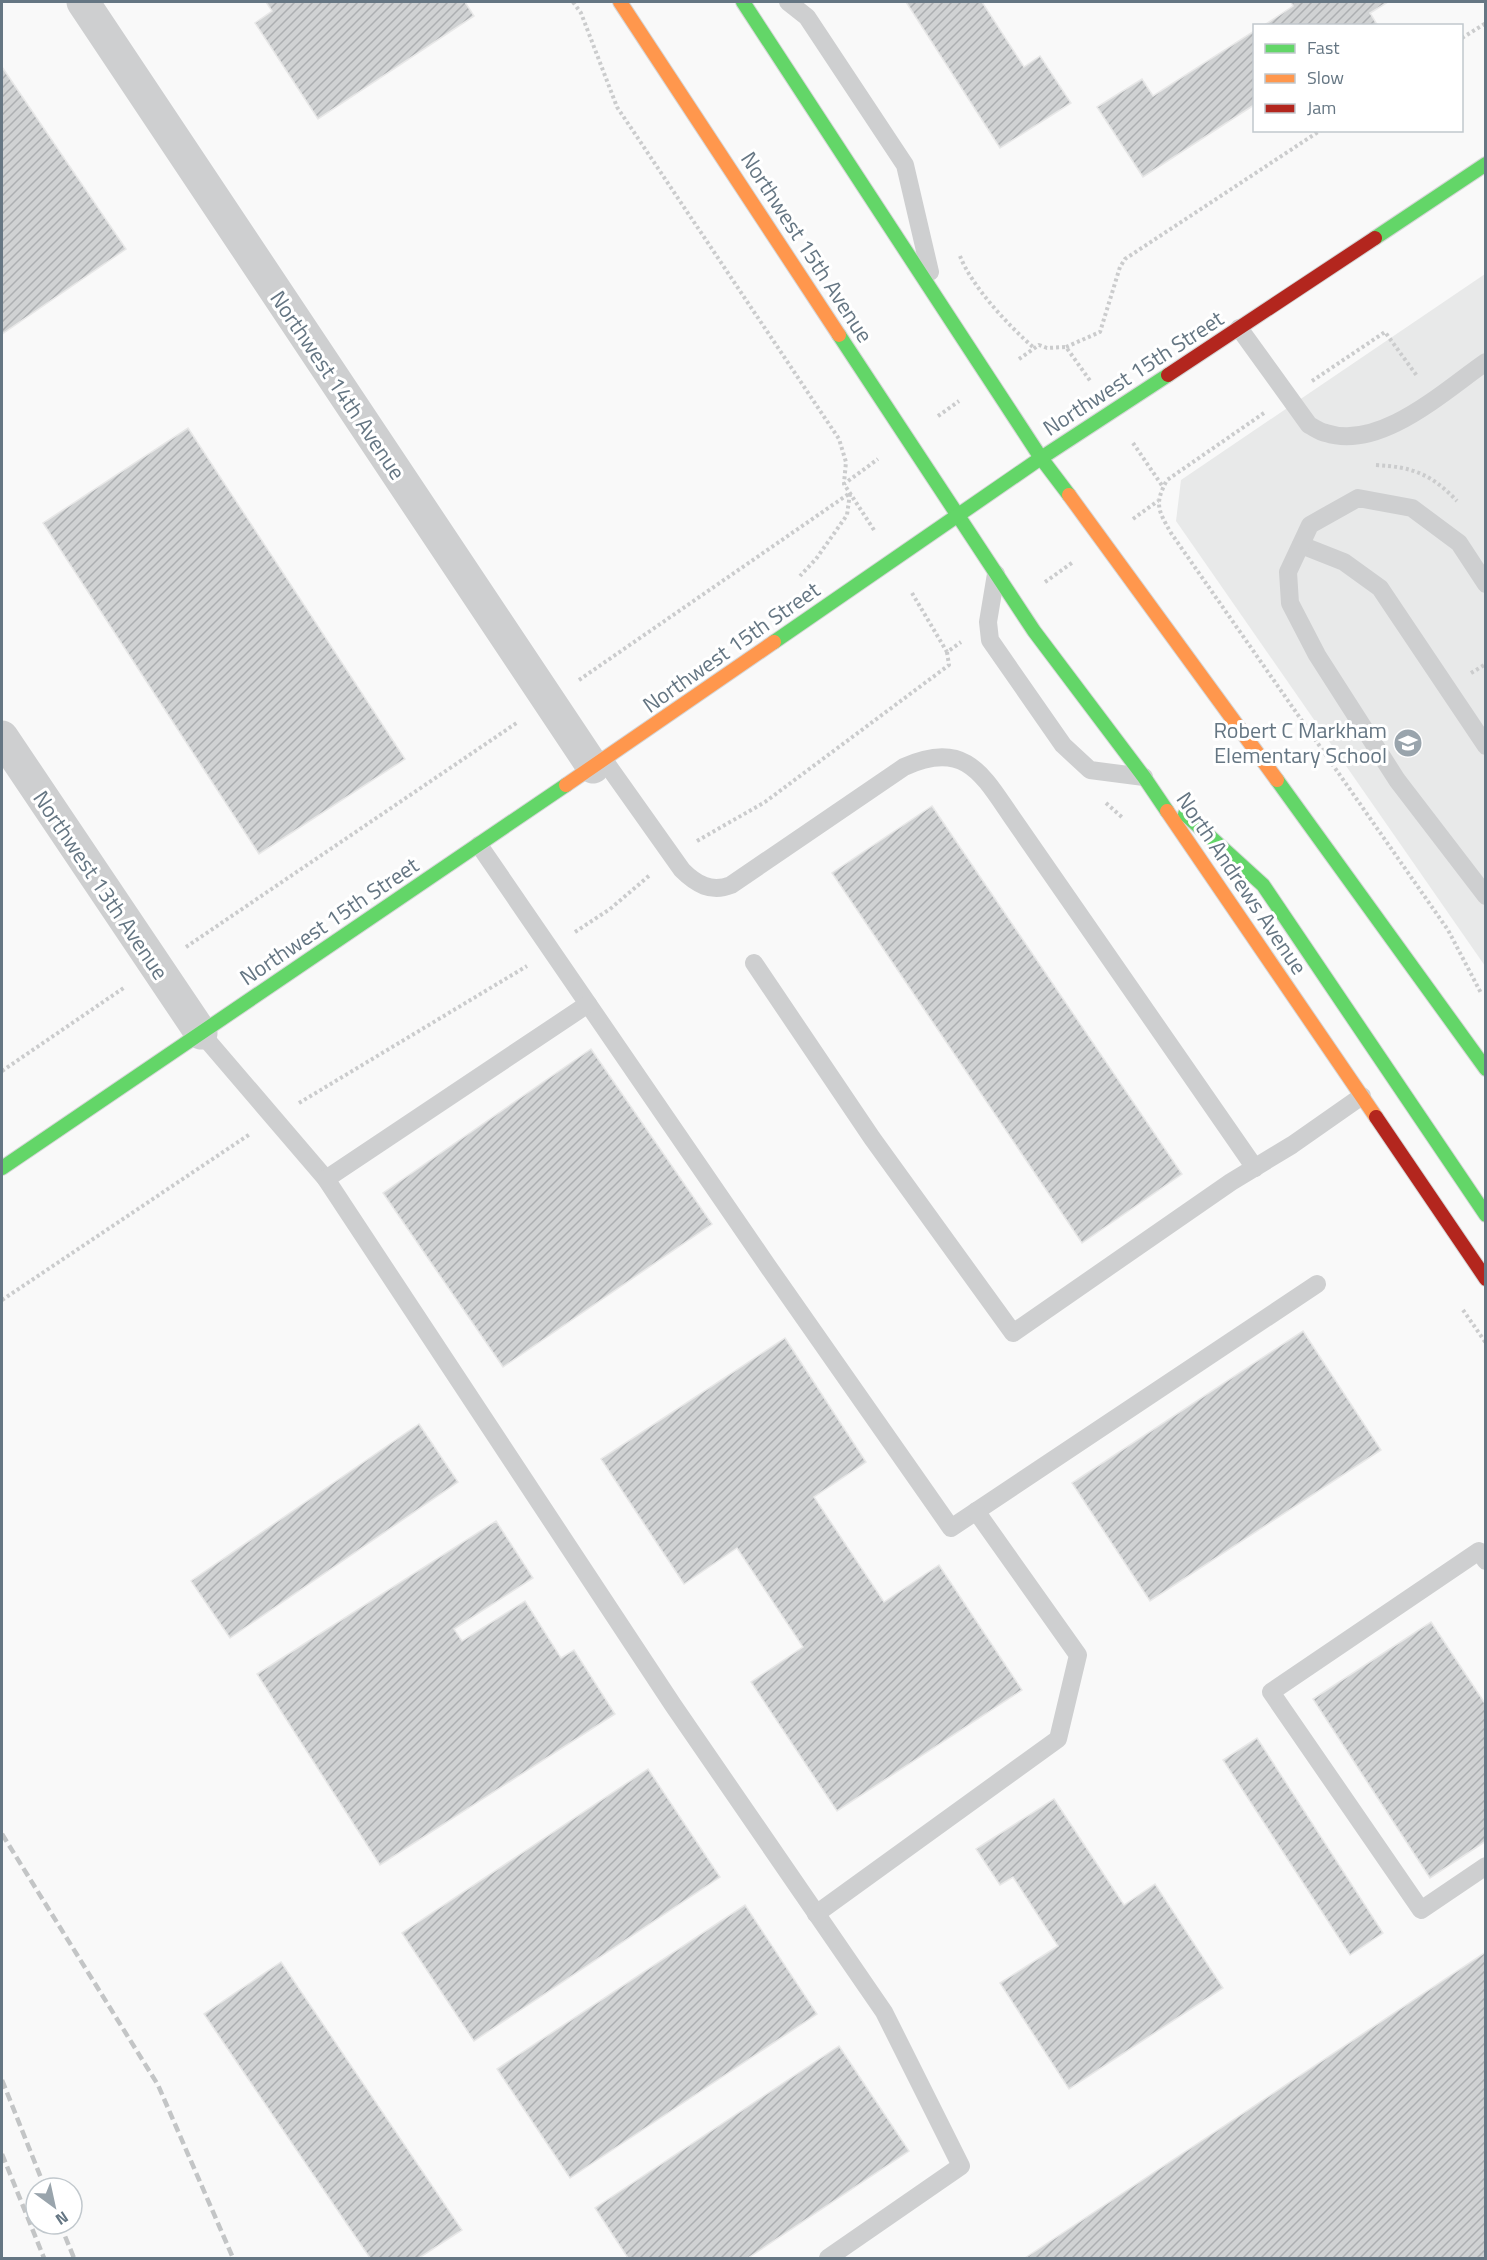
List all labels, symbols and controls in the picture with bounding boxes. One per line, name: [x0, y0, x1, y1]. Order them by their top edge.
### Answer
legend: [1253, 24, 1463, 132]
text: Fast: [1307, 34, 1340, 61]
text: Slow: [1307, 64, 1344, 91]
text: Jam: [1307, 94, 1336, 121]
street label: Northwest 15th Avenue: [732, 145, 882, 349]
street label: Northwest 14th Avenue: [262, 284, 414, 486]
street label: Northwest 15th Street: [1036, 301, 1230, 444]
street label: Northwest 15th Street: [635, 573, 827, 721]
place label: Robert C Markham Elementary School: [1213, 713, 1387, 772]
school or university icon: Robert C Markham Elementary School: [1392, 727, 1424, 759]
street label: Northwest 13th Avenue: [25, 784, 177, 986]
street label: North Andrews Avenue: [1168, 785, 1316, 981]
street label: Northwest 15th Street: [233, 848, 426, 994]
north arrow: [24, 2176, 84, 2236]
text: N: [51, 2205, 73, 2232]

